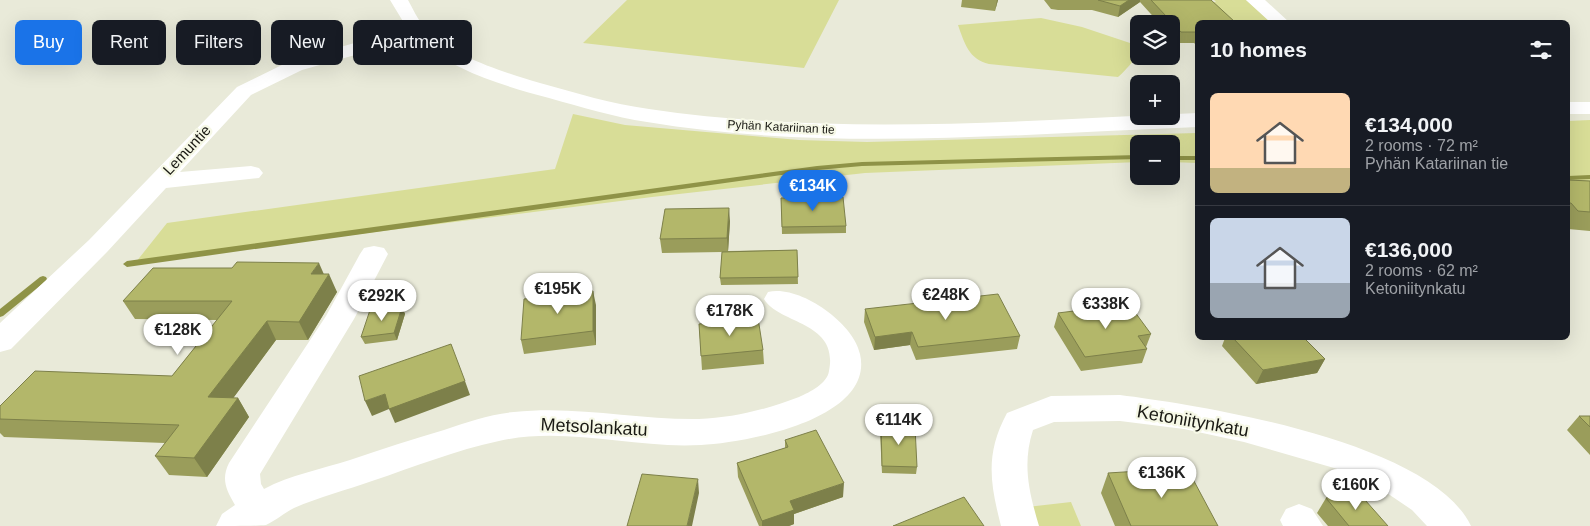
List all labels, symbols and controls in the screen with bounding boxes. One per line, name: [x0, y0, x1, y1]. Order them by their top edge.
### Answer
map controls: [1130, 15, 1180, 185]
button: layers: [1130, 15, 1180, 65]
chip: Buy: [15, 20, 82, 65]
chip: Rent: [92, 20, 166, 65]
chip: Filters: [176, 20, 261, 65]
chip: New: [271, 20, 343, 65]
chip: Apartment: [353, 20, 472, 65]
icon: filters: [1527, 36, 1555, 64]
text: 10 homes: [1210, 38, 1307, 61]
button: +: [1130, 75, 1180, 125]
icon: home: [1250, 113, 1310, 173]
text: €134,000: [1365, 113, 1453, 136]
street label: Pyhän Katariinan tie: [727, 117, 835, 137]
street label: Lemuntie: [159, 121, 214, 178]
button: −: [1130, 135, 1180, 185]
text: 2 rooms · 72 m²: [1365, 137, 1478, 154]
text: Pyhän Katariinan tie: [1365, 155, 1508, 172]
pin: €134K: [778, 170, 848, 212]
text: €134K: [789, 177, 837, 194]
icon: home: [1250, 238, 1310, 298]
text: €136,000: [1365, 238, 1453, 261]
text: 2 rooms · 62 m²: [1365, 262, 1478, 279]
pin: €195K: [523, 272, 593, 315]
pin: €248K: [911, 278, 981, 321]
pin: €292K: [347, 280, 417, 322]
text: €195K: [534, 280, 582, 297]
text: Ketoniitynkatu: [1365, 280, 1466, 297]
text: €248K: [922, 286, 970, 303]
text: €292K: [358, 287, 406, 304]
pin: €338K: [1071, 288, 1141, 330]
pin: €178K: [695, 294, 765, 337]
text: €338K: [1082, 295, 1130, 312]
text: €178K: [706, 302, 754, 319]
pin: €128K: [143, 314, 213, 356]
text: €128K: [154, 321, 202, 338]
street label: Ketoniitynkatu: [1136, 401, 1250, 441]
pin: €114K: [864, 404, 934, 446]
text: €114K: [876, 411, 922, 428]
street label: Metsolankatu: [540, 414, 648, 440]
pin: €136K: [1127, 456, 1197, 499]
text: €136K: [1138, 464, 1186, 481]
pin: €160K: [1321, 468, 1391, 511]
text: €160K: [1332, 476, 1380, 493]

